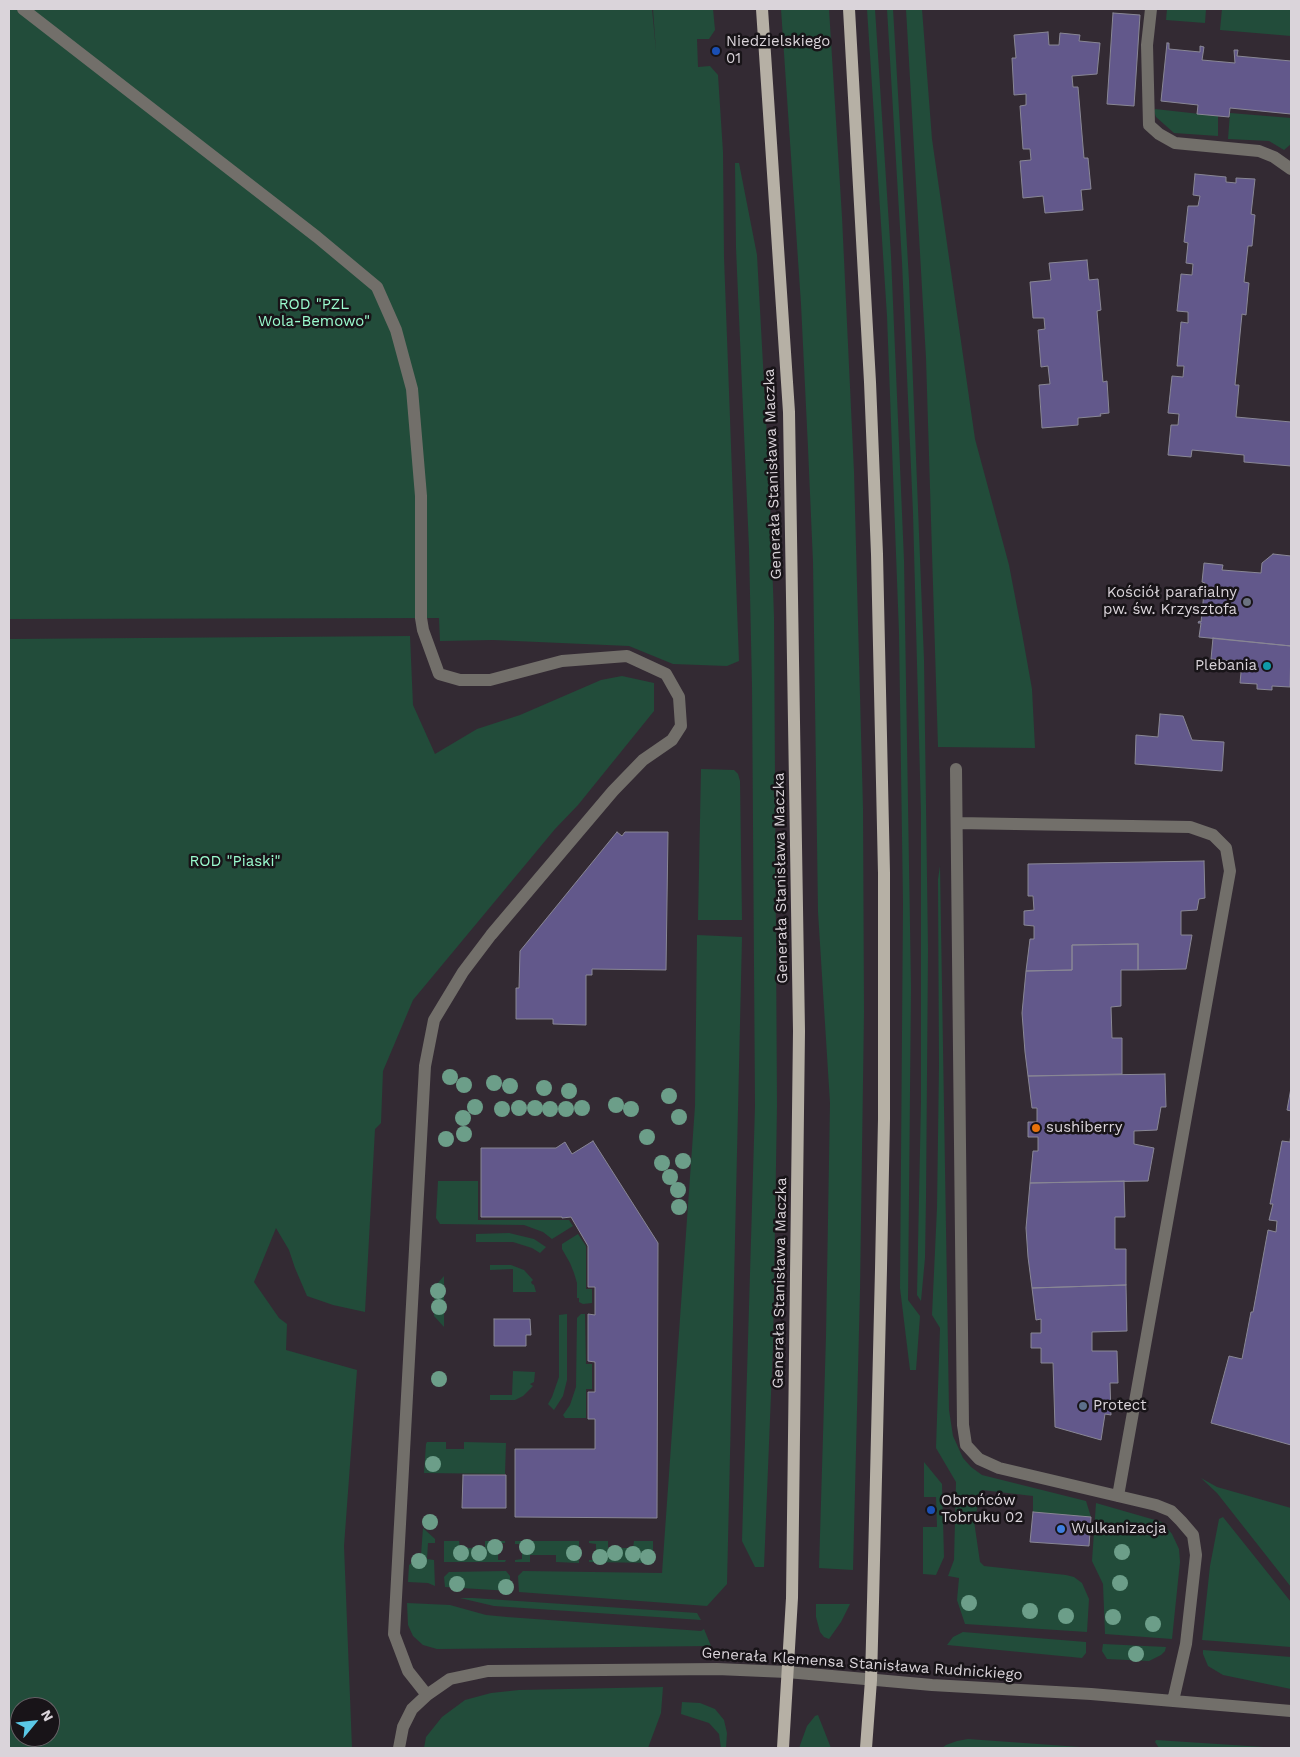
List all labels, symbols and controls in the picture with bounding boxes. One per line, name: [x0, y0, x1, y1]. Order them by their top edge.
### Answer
place label: Niedzielskiego 01: [726, 33, 830, 68]
marker: Niedzielskiego 01: [710, 45, 722, 57]
park label: ROD "PZL Wola-Bemowo": [258, 296, 370, 331]
street label: Generała Stanisława Maczka: [760, 368, 786, 580]
place label: Kościół parafialny pw. św. Krzysztofa: [1103, 584, 1237, 619]
marker: Kościół parafialny pw. św. Krzysztofa: [1241, 596, 1253, 608]
place label: Plebania: [1195, 657, 1257, 675]
marker: Plebania: [1261, 660, 1273, 672]
street label: Generała Stanisława Maczka: [770, 772, 792, 984]
park label: ROD "Piaski": [189, 853, 281, 871]
place label: sushiberry: [1046, 1119, 1122, 1137]
marker: sushiberry: [1030, 1122, 1042, 1134]
street label: Generała Stanisława Maczka: [769, 1177, 791, 1389]
place label: Protect: [1093, 1397, 1147, 1415]
marker: Protect: [1077, 1400, 1089, 1412]
place label: Obrońców Tobruku 02: [941, 1492, 1023, 1527]
marker: Obrońców Tobruku 02: [925, 1504, 937, 1516]
place label: Wulkanizacja: [1071, 1520, 1166, 1538]
marker: Wulkanizacja: [1055, 1523, 1067, 1535]
street label: Generała Klemensa Stanisława Rudnickiego: [701, 1644, 1023, 1684]
north arrow: [10, 1697, 60, 1747]
text: N: [38, 1707, 57, 1724]

